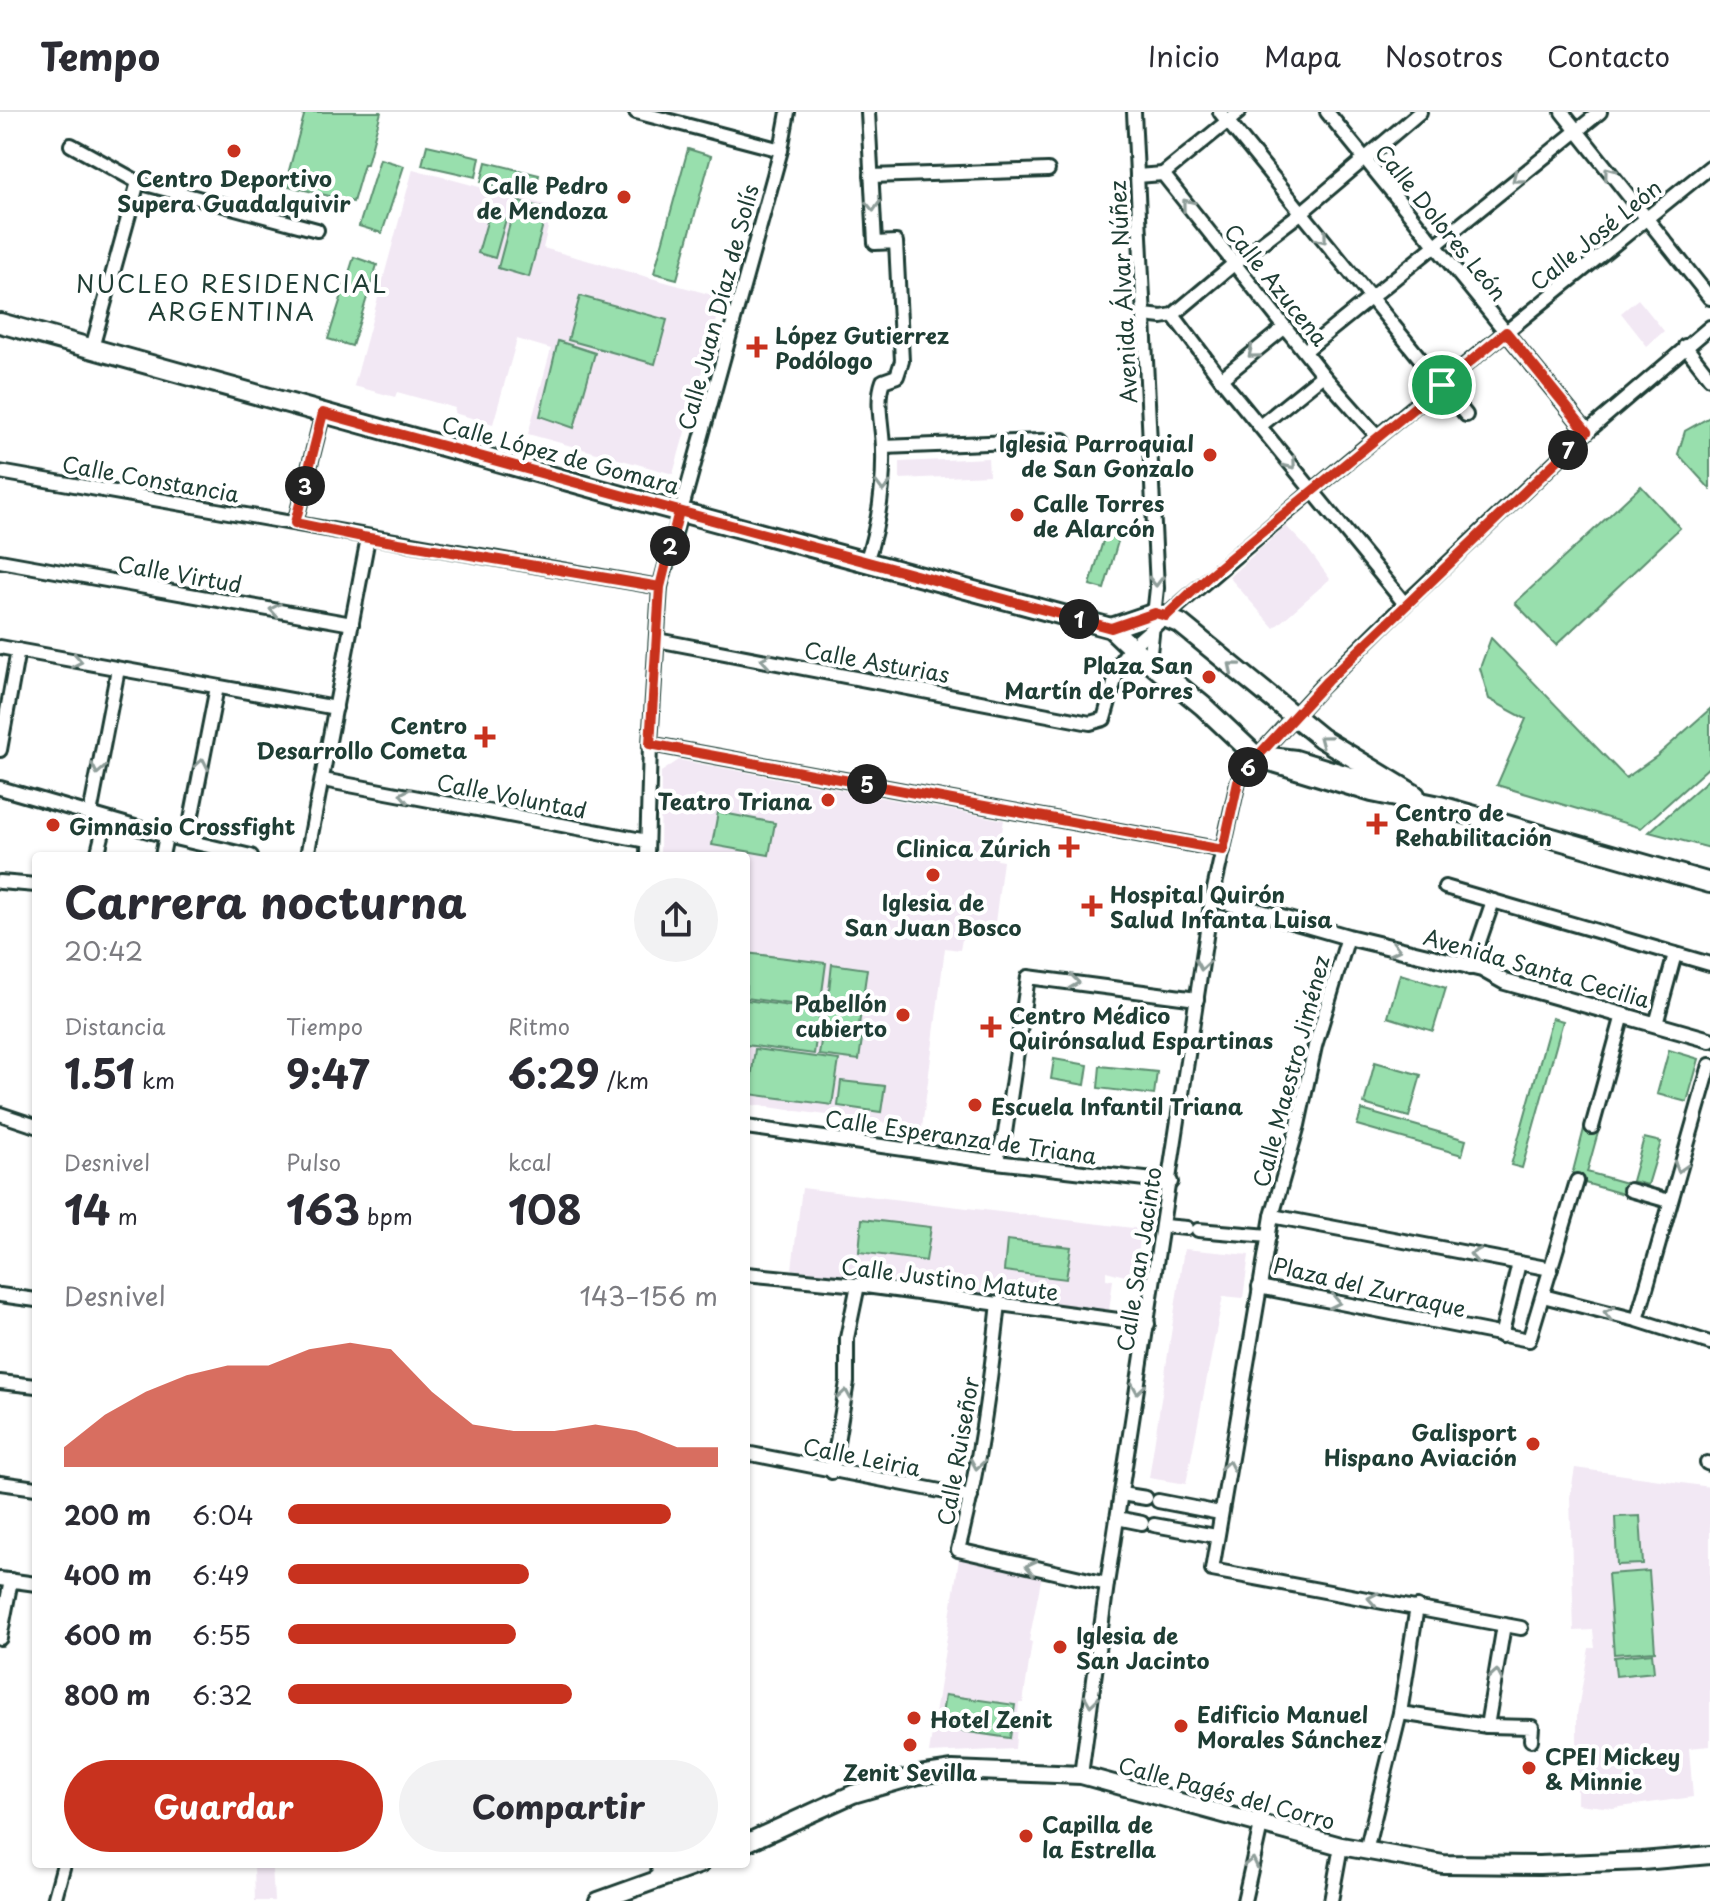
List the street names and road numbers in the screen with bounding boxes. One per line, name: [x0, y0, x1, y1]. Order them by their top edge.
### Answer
street label: Calle Dolores León: [1368, 136, 1516, 308]
street label: Calle José León: [1522, 170, 1668, 298]
street label: Calle Juan Díaz de Solís: [668, 180, 766, 434]
street label: Avenida Álvar Núñez: [1100, 180, 1144, 404]
street label: Calle Azucena: [1217, 216, 1337, 353]
street label: Calle López de Gomara: [439, 406, 684, 502]
street label: Calle Constancia: [60, 446, 243, 510]
street label: Calle Virtud: [115, 546, 245, 600]
street label: Calle Asturias: [802, 632, 952, 690]
street label: Calle Voluntad: [434, 764, 590, 826]
street label: Avenida Santa Cecilia: [1420, 919, 1654, 1015]
street label: Calle Maestro Jiménez: [1243, 951, 1337, 1191]
street label: Calle Esperanza de Triana: [823, 1101, 1099, 1171]
street label: Calle San Jacinto: [1107, 1164, 1169, 1354]
street label: Calle Justino Matute: [839, 1248, 1061, 1308]
street label: Plaza del Zurraque: [1270, 1248, 1470, 1324]
street label: Calle Ruiseñor: [928, 1373, 986, 1528]
street label: Calle Leiria: [800, 1428, 924, 1484]
street label: Calle Pagés del Corro: [1115, 1747, 1339, 1837]

